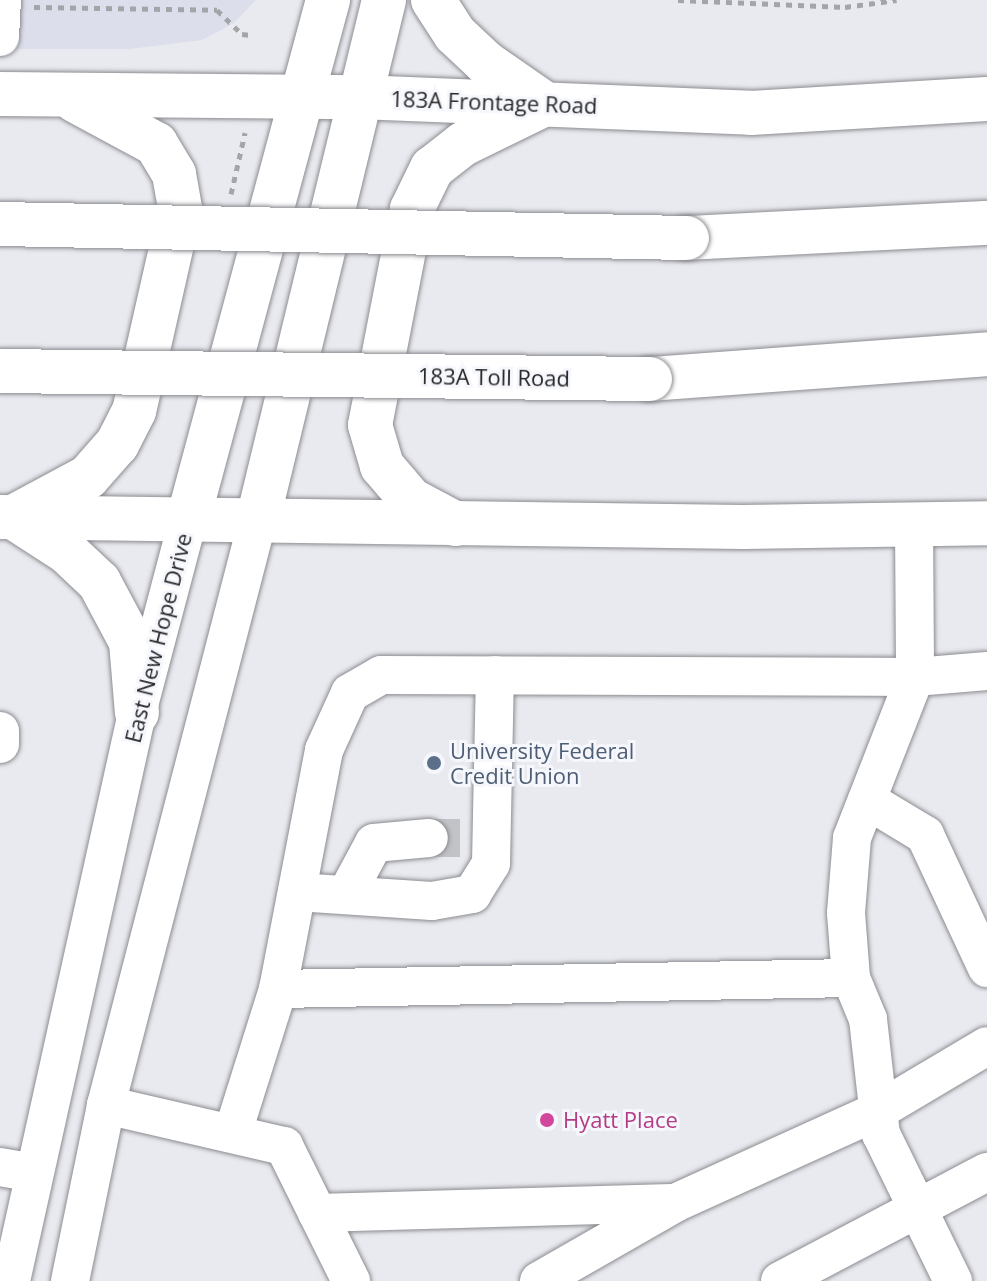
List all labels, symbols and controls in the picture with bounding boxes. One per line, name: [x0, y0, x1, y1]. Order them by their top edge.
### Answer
street label: 183A Frontage Road: [390, 85, 598, 119]
street label: 183A Toll Road: [418, 362, 570, 392]
street label: East New Hope Drive: [119, 530, 197, 746]
place label: University Federal Credit Union: [450, 737, 634, 788]
marker: University Federal Credit Union: [425, 754, 443, 772]
place label: Hyatt Place: [563, 1107, 678, 1133]
marker: Hyatt Place: [538, 1111, 556, 1129]

